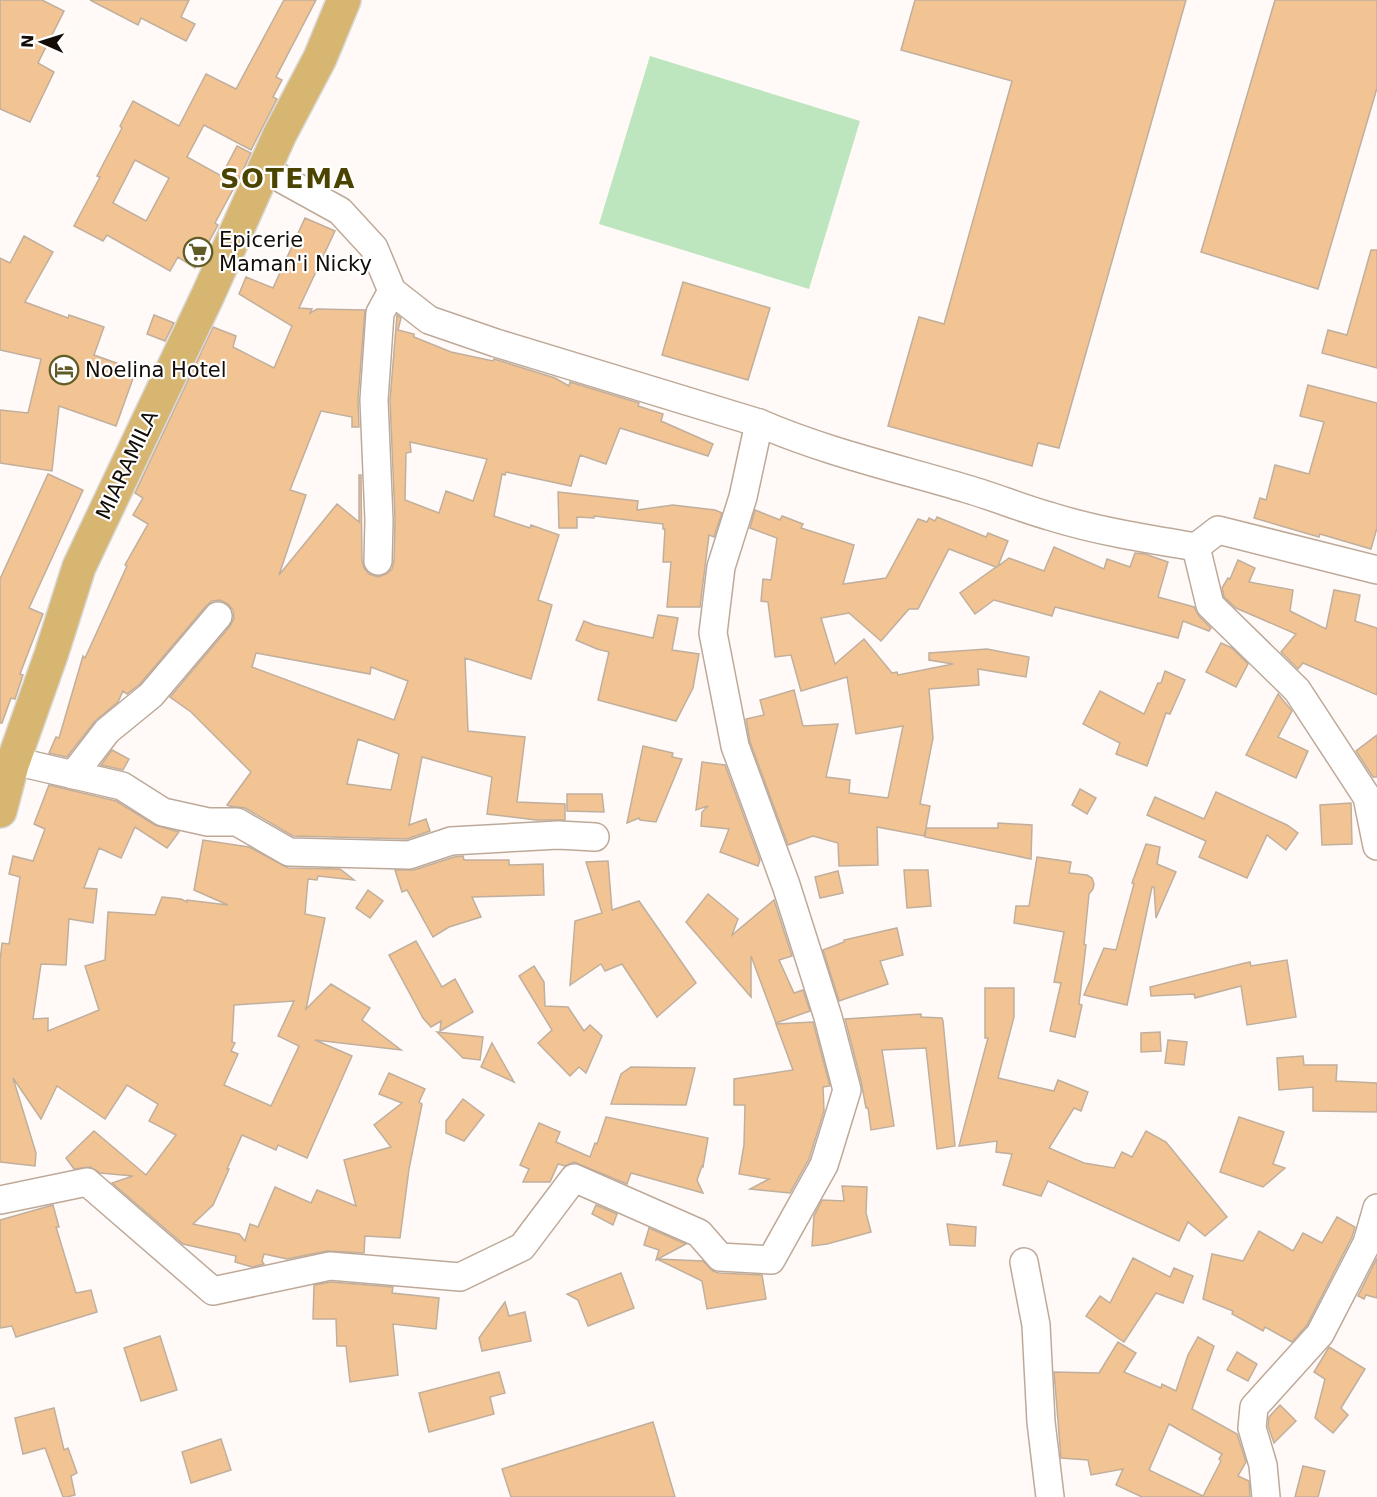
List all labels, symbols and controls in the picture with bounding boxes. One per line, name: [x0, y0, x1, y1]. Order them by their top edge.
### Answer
north arrow: [12, 12, 72, 72]
text: N: [18, 34, 37, 48]
district label: SOTEMA: [220, 163, 356, 194]
place label: Epicerie Maman'i Nicky: [219, 228, 372, 276]
supermarket icon: Epicerie Maman'i Nicky: [182, 236, 214, 268]
hotel icon: Noelina Hotel: [48, 354, 80, 386]
place label: Noelina Hotel: [85, 358, 227, 382]
street label: MIARAMILA: [91, 406, 163, 523]

